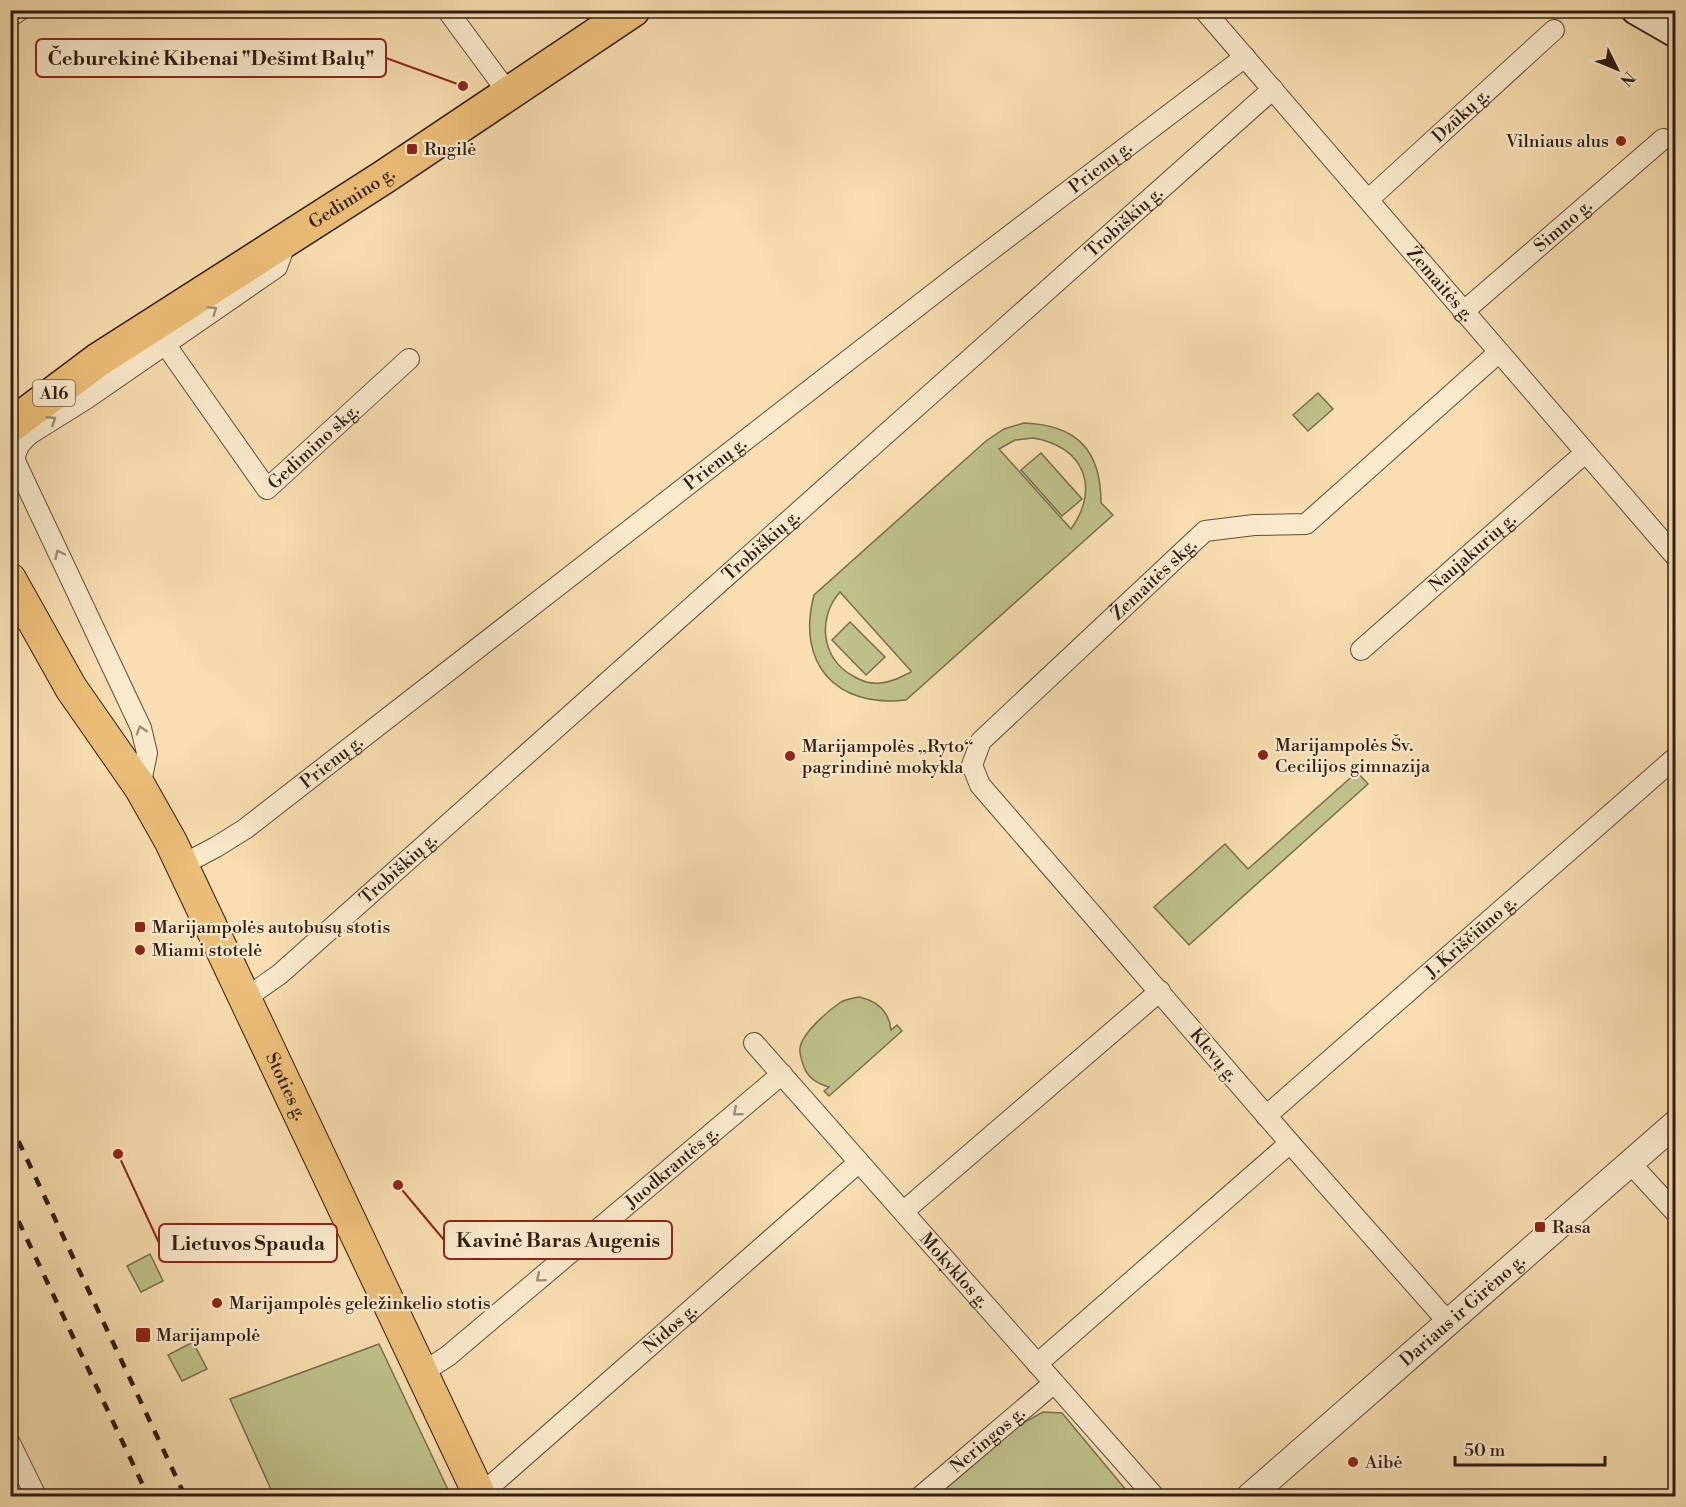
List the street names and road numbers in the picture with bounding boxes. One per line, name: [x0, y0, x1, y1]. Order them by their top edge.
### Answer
street label: Dzūkų g.: [1427, 84, 1494, 148]
street label: Prienų g.: [1064, 136, 1137, 199]
street label: Gedimino g.: [304, 162, 399, 234]
street label: Trobiškių g.: [1081, 182, 1168, 263]
street label: Simno g.: [1529, 194, 1597, 258]
street label: Žemaitės g.: [1401, 242, 1479, 327]
road number: A16: [33, 380, 75, 406]
street label: Gedimino skg.: [263, 399, 364, 495]
street label: Prienų g.: [679, 432, 751, 496]
street label: Trobiškių g.: [718, 505, 805, 586]
street label: Naujakurių g.: [1424, 508, 1521, 597]
street label: Žemaitės skg.: [1106, 534, 1202, 625]
street label: Prienų g.: [296, 731, 368, 794]
street label: Trobiškių g.: [355, 828, 442, 910]
street label: J. Kriščiūno g.: [1420, 891, 1521, 984]
street label: Klevų g.: [1184, 1024, 1243, 1087]
street label: Stoties g.: [260, 1049, 312, 1124]
street label: Juodkrantės g.: [620, 1122, 723, 1214]
street label: Mokyklos g.: [915, 1228, 994, 1313]
street label: Dariaus ir Girėno g.: [1395, 1249, 1530, 1372]
street label: Nidos g.: [638, 1299, 702, 1359]
street label: Neringos g.: [945, 1402, 1030, 1478]

